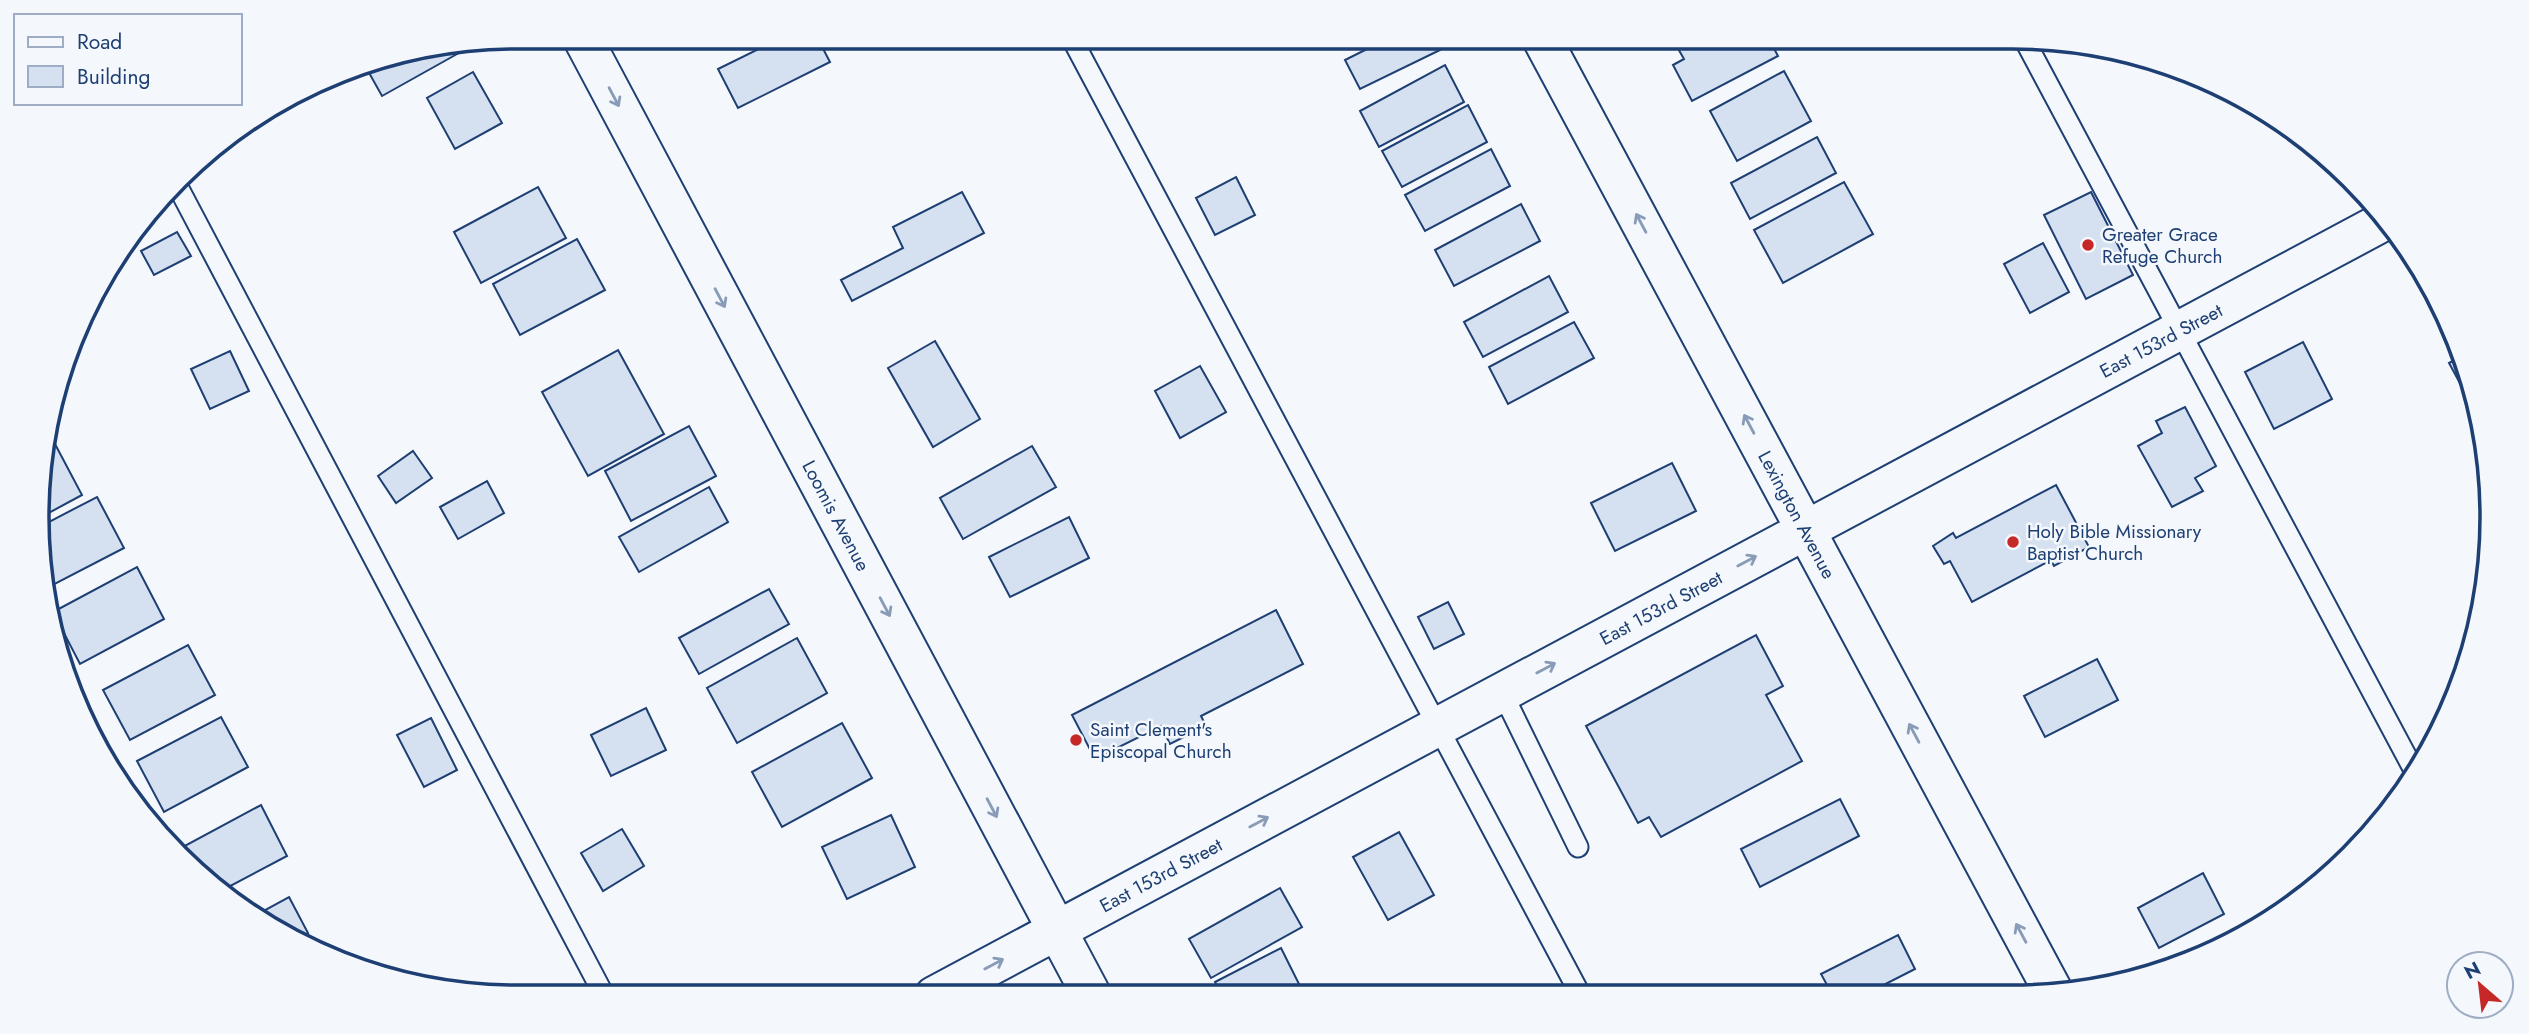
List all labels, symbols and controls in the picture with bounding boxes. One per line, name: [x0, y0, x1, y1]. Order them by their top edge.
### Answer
legend: [14, 14, 242, 105]
text: Road: [77, 27, 122, 57]
text: Building: [77, 62, 150, 92]
one-way arrow: [607, 86, 621, 107]
one-way arrow: [1634, 214, 1648, 234]
place label: Greater Grace Refuge Church: [2102, 221, 2222, 270]
marker: Greater Grace Refuge Church: [2080, 237, 2096, 253]
one-way arrow: [714, 287, 728, 308]
street label: East 153rd Street: [2095, 296, 2227, 384]
one-way arrow: [1741, 414, 1755, 435]
street label: Lexington Avenue: [1752, 446, 1843, 584]
street label: Loomis Avenue: [796, 455, 877, 576]
place label: Holy Bible Missionary Baptist Church: [2027, 518, 2202, 567]
marker: Holy Bible Missionary Baptist Church: [2005, 534, 2021, 550]
one-way arrow: [1736, 554, 1757, 567]
street label: East 153rd Street: [1595, 564, 1727, 652]
one-way arrow: [879, 596, 892, 617]
one-way arrow: [1535, 661, 1556, 675]
place label: Saint Clement's Episcopal Church: [1090, 716, 1232, 765]
one-way arrow: [1907, 723, 1921, 743]
marker: Saint Clement's Episcopal Church: [1068, 732, 1084, 748]
one-way arrow: [985, 797, 999, 817]
one-way arrow: [1249, 815, 1269, 829]
street label: East 153rd Street: [1094, 831, 1227, 919]
one-way arrow: [2014, 923, 2028, 944]
north arrow: [2445, 950, 2515, 1020]
text: N: [2459, 955, 2485, 986]
one-way arrow: [983, 957, 1004, 970]

